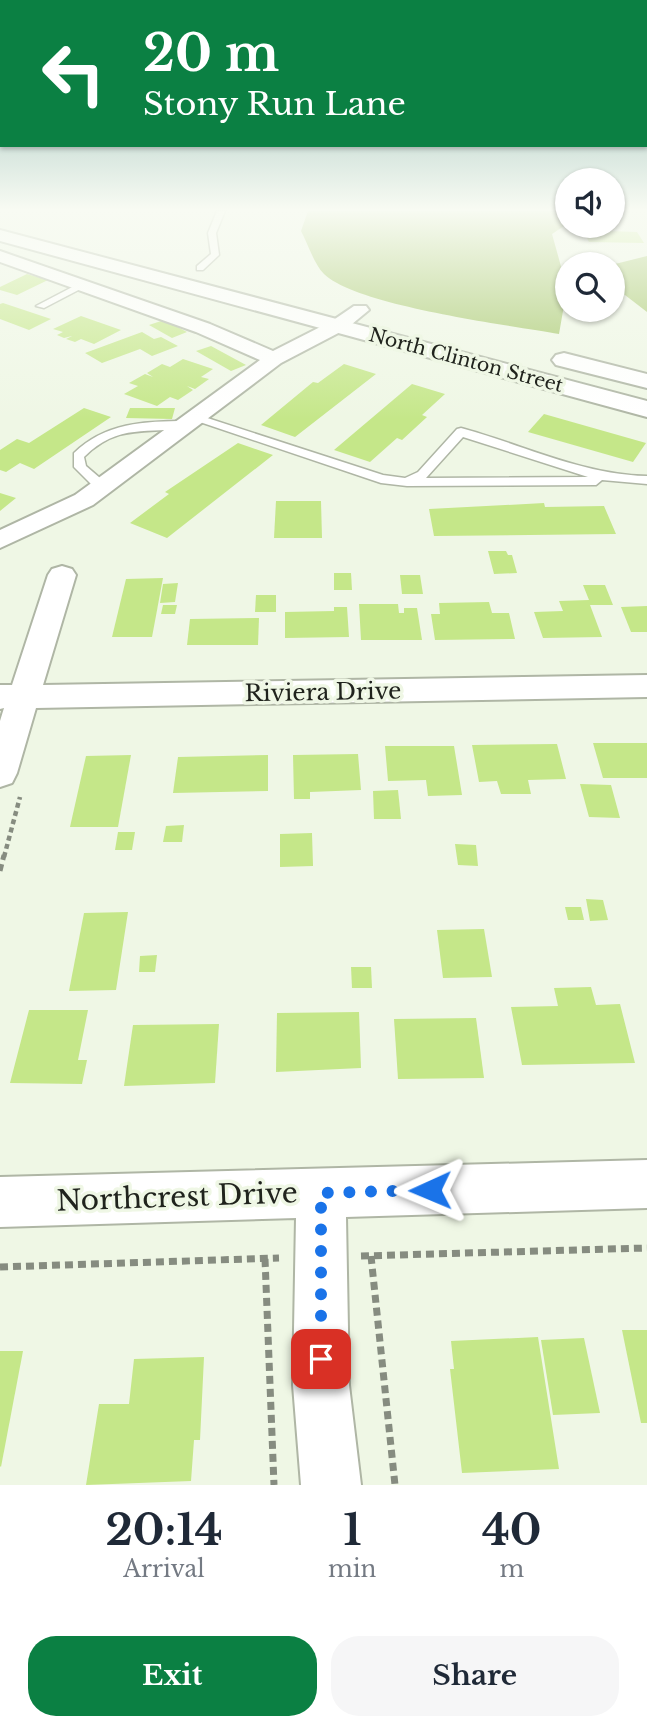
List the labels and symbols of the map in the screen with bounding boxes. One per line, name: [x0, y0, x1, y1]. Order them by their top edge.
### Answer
street label: North Clinton Street: [366, 323, 566, 397]
street label: Riviera Drive: [244, 677, 402, 707]
position arrow: [393, 1153, 467, 1227]
street label: Northcrest Drive: [56, 1175, 298, 1219]
pin: [291, 1329, 351, 1389]

